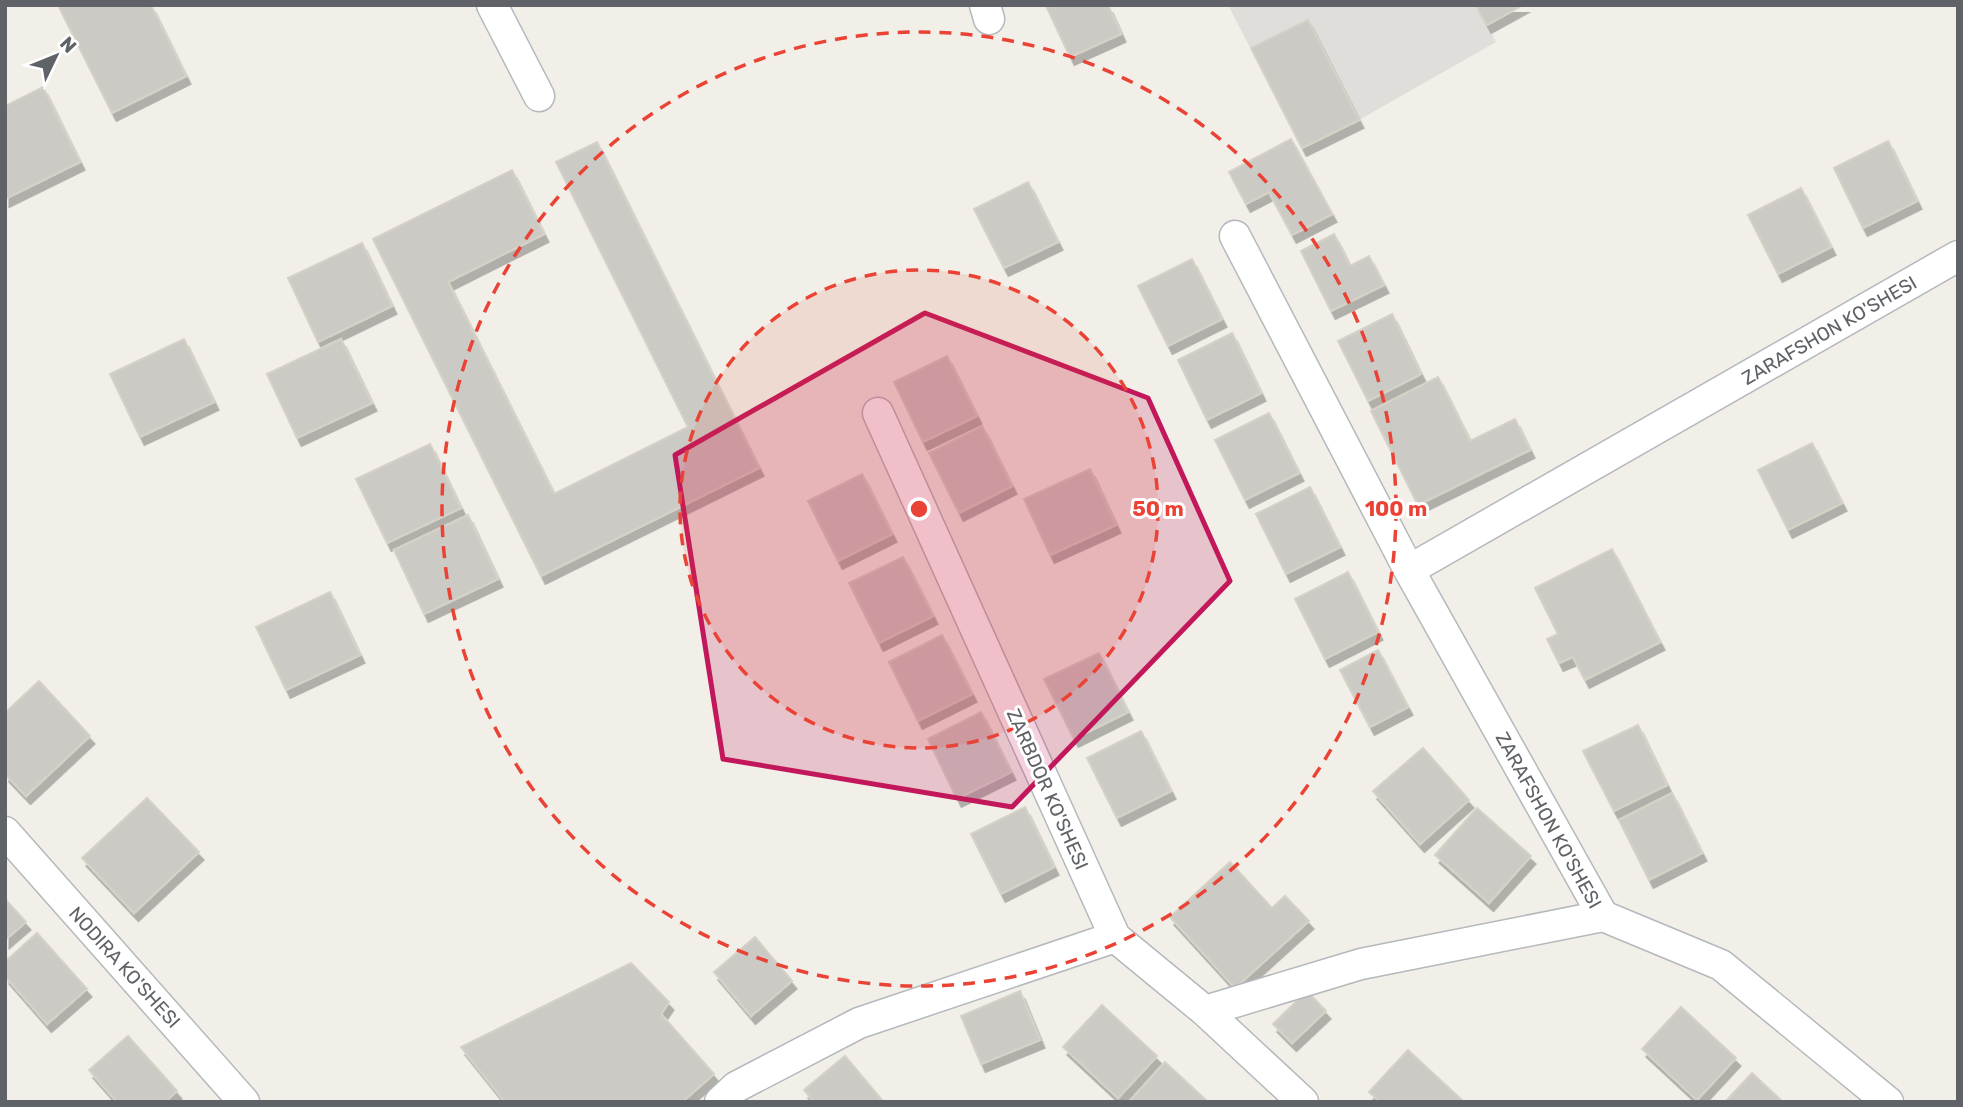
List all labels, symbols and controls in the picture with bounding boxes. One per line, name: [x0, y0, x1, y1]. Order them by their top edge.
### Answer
north arrow: [21, 21, 91, 91]
text: N: [55, 32, 81, 58]
street label: ZARAFSHON KO'SHESI: [1738, 271, 1921, 390]
text: 50 m: [1132, 496, 1184, 521]
text: 100 m: [1365, 496, 1427, 521]
centre of rings: [907, 497, 931, 521]
street label: ZARBDOR KO'SHESI: [1002, 705, 1093, 873]
street label: ZARAFSHON KO'SHESI: [1491, 728, 1607, 912]
street label: NODIRA KO'SHESI: [64, 902, 185, 1033]

